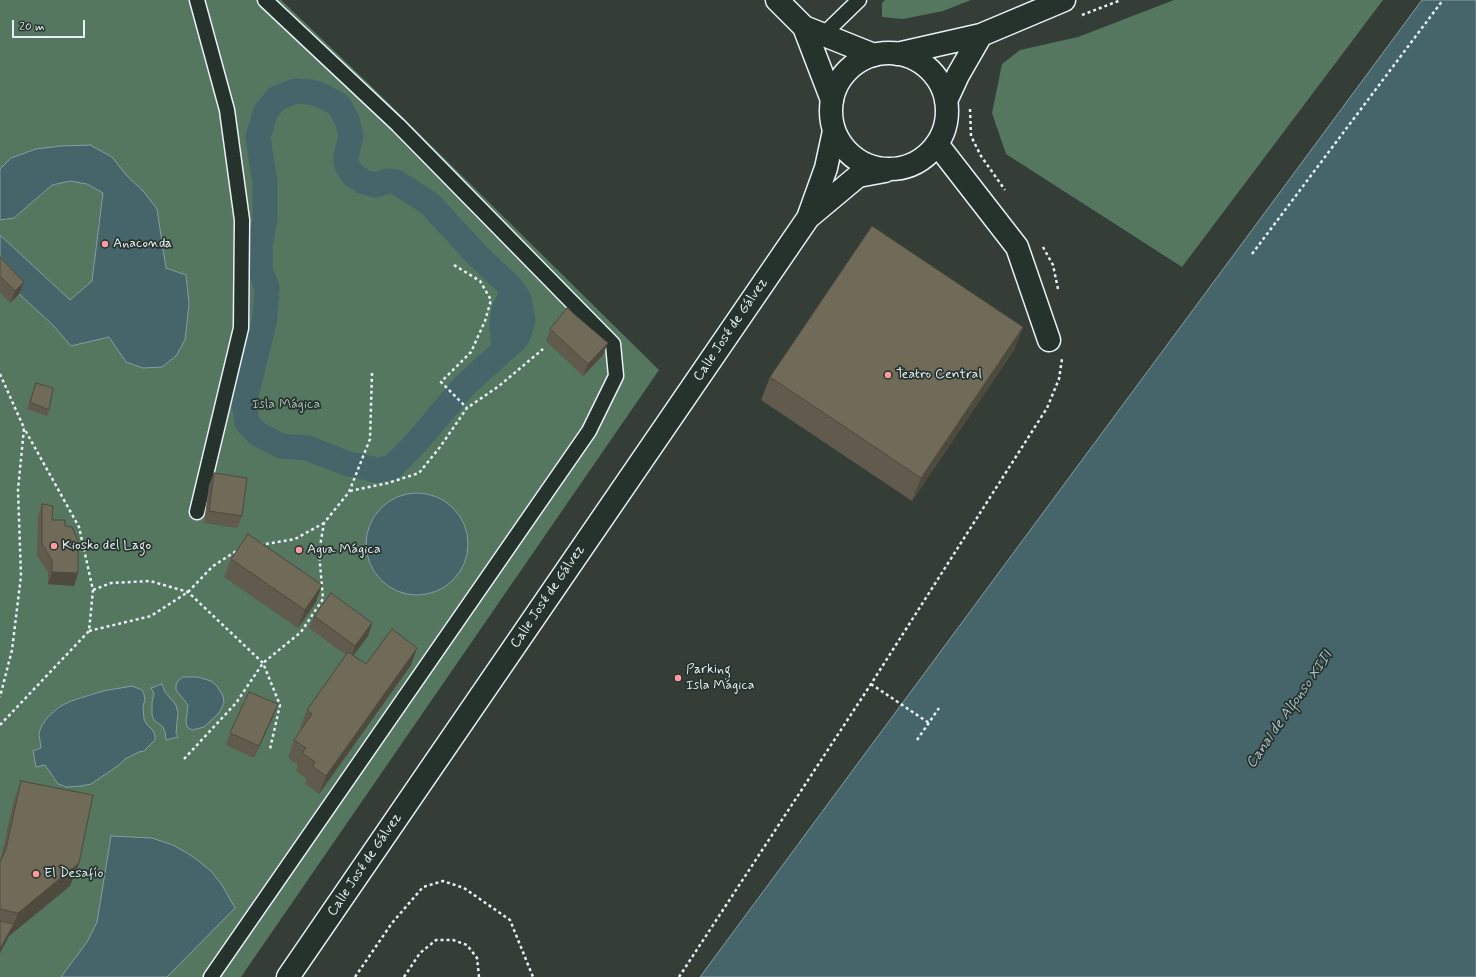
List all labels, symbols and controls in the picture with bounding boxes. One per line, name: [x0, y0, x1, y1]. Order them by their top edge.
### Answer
scale bar: [14, 12, 87, 38]
text: 20 m: [19, 19, 45, 35]
place label: Anaconda: [113, 236, 172, 252]
marker: Anaconda: [100, 239, 110, 249]
street label: Calle José de Gálvez: [690, 275, 772, 385]
place label: Teatro Central: [896, 367, 982, 383]
marker: Teatro Central: [883, 370, 893, 380]
park label: Isla Mágica: [252, 397, 320, 413]
place label: Kiosko del Lago: [62, 538, 151, 554]
marker: Kiosko del Lago: [49, 541, 59, 551]
place label: Agua Mágica: [307, 542, 381, 558]
street label: Calle José de Gálvez: [507, 542, 589, 652]
marker: Agua Mágica: [294, 545, 304, 555]
water label: Canal de Alfonso XIII: [1243, 648, 1337, 772]
place label: Parking Isla Mágica: [686, 662, 755, 694]
marker: Parking Isla Mágica: [673, 673, 683, 683]
street label: Calle José de Gálvez: [324, 810, 406, 920]
place label: El Desafío: [44, 866, 104, 882]
marker: El Desafío: [31, 869, 41, 879]

